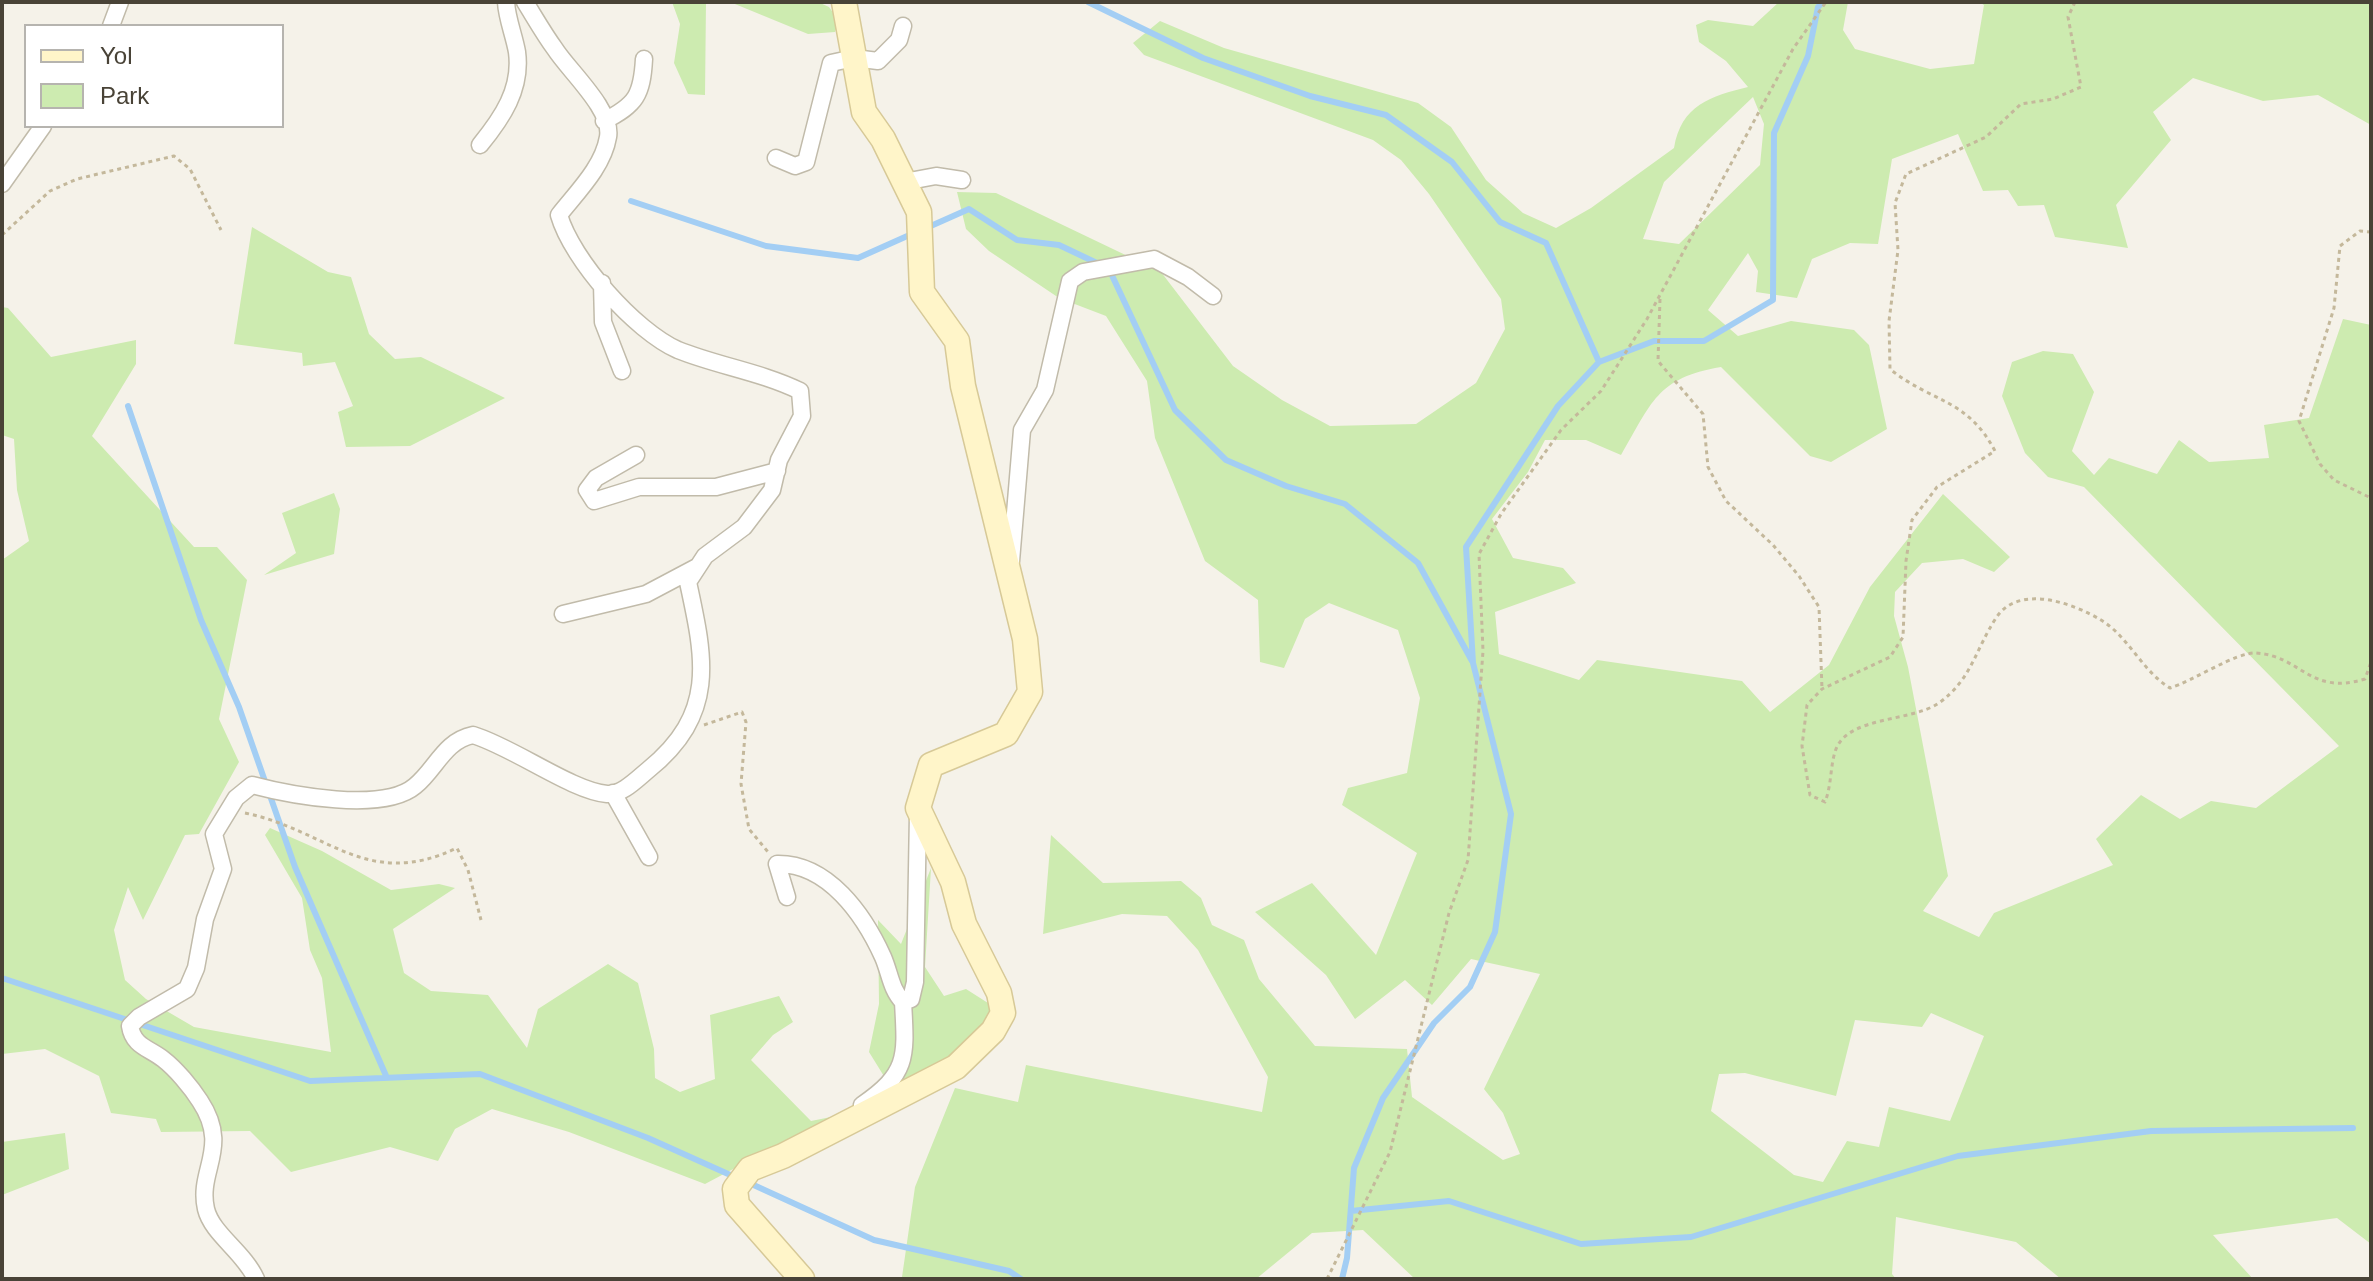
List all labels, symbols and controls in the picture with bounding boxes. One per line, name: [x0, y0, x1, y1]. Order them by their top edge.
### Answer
legend: [24, 24, 284, 128]
text: Yol: [100, 42, 132, 69]
text: Park: [100, 82, 149, 109]

